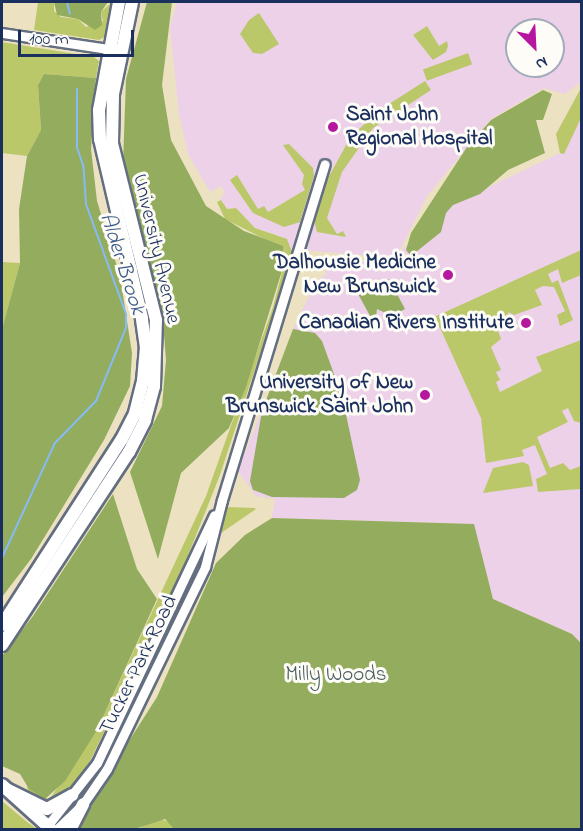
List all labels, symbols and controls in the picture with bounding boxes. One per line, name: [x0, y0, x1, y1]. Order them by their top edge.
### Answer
scale bar: [21, 18, 136, 56]
north arrow: [505, 18, 565, 78]
text: 100 m: [29, 27, 69, 53]
text: N: [532, 49, 551, 76]
place label: Saint John Regional Hospital: [346, 102, 493, 152]
marker: Saint John Regional Hospital: [324, 118, 342, 136]
street label: University Avenue: [126, 171, 186, 327]
water label: Alder Brook: [92, 210, 150, 318]
place label: Dalhousie Medicine New Brunswick: [273, 250, 436, 300]
marker: Dalhousie Medicine New Brunswick: [441, 268, 455, 282]
place label: Canadian Rivers Institute: [299, 310, 514, 336]
marker: Canadian Rivers Institute: [519, 316, 533, 330]
place label: University of New Brunswick Saint John: [226, 370, 413, 420]
marker: University of New Brunswick Saint John: [418, 388, 432, 402]
street label: Tucker Park Road: [95, 591, 183, 739]
park label: Milly Woods: [285, 662, 387, 688]

